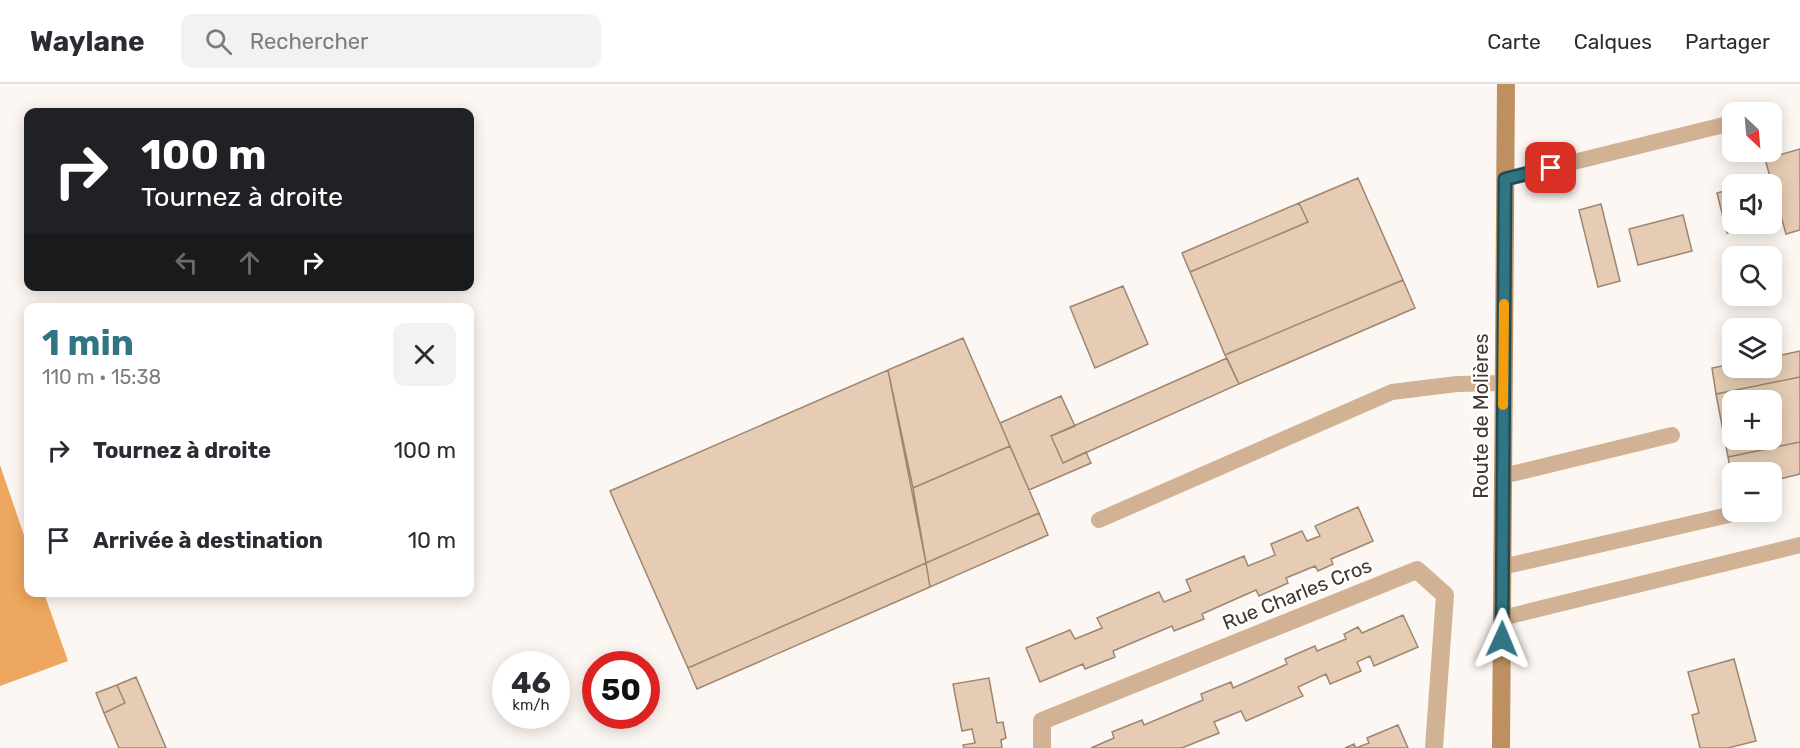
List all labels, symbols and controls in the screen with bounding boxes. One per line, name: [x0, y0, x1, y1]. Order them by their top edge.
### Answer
search box: [181, 14, 601, 68]
text: Waylane: [30, 25, 145, 58]
icon: search: [202, 25, 235, 58]
text: Rechercher: [250, 28, 368, 55]
text: Carte: [1487, 29, 1541, 54]
text: Calques: [1574, 29, 1652, 54]
text: Partager: [1685, 29, 1770, 54]
north arrow: [1722, 102, 1782, 162]
map controls: [1722, 102, 1782, 522]
text: 100 m: [141, 130, 266, 180]
icon: right: [42, 132, 120, 210]
pin: [1525, 142, 1576, 193]
icon: arrive: [1534, 151, 1567, 184]
button: sound: [1722, 174, 1782, 234]
text: Tournez à droite: [141, 181, 343, 213]
icon: left: [170, 246, 203, 279]
icon: ahead: [233, 246, 266, 279]
icon: right: [296, 246, 329, 279]
button: search: [1722, 246, 1782, 306]
button: layers: [1722, 318, 1782, 378]
text: 1 min: [42, 321, 134, 364]
button: close: [393, 323, 456, 386]
street label: Route de Molières: [1469, 333, 1493, 499]
text: 110 m · 15:38: [42, 365, 161, 389]
button: +: [1722, 390, 1782, 450]
icon: right: [42, 434, 75, 467]
text: Tournez à droite: [93, 437, 271, 464]
text: 100 m: [394, 437, 456, 464]
button: −: [1722, 462, 1782, 522]
icon: arrive: [42, 524, 75, 557]
text: Arrivée à destination: [93, 527, 323, 554]
text: 10 m: [408, 527, 456, 554]
street label: Rue Charles Cros: [1219, 553, 1375, 635]
position arrow: [1470, 607, 1534, 671]
speed limit sign: 50: [582, 651, 660, 729]
text: 46: [511, 665, 551, 701]
text: km/h: [512, 696, 550, 714]

